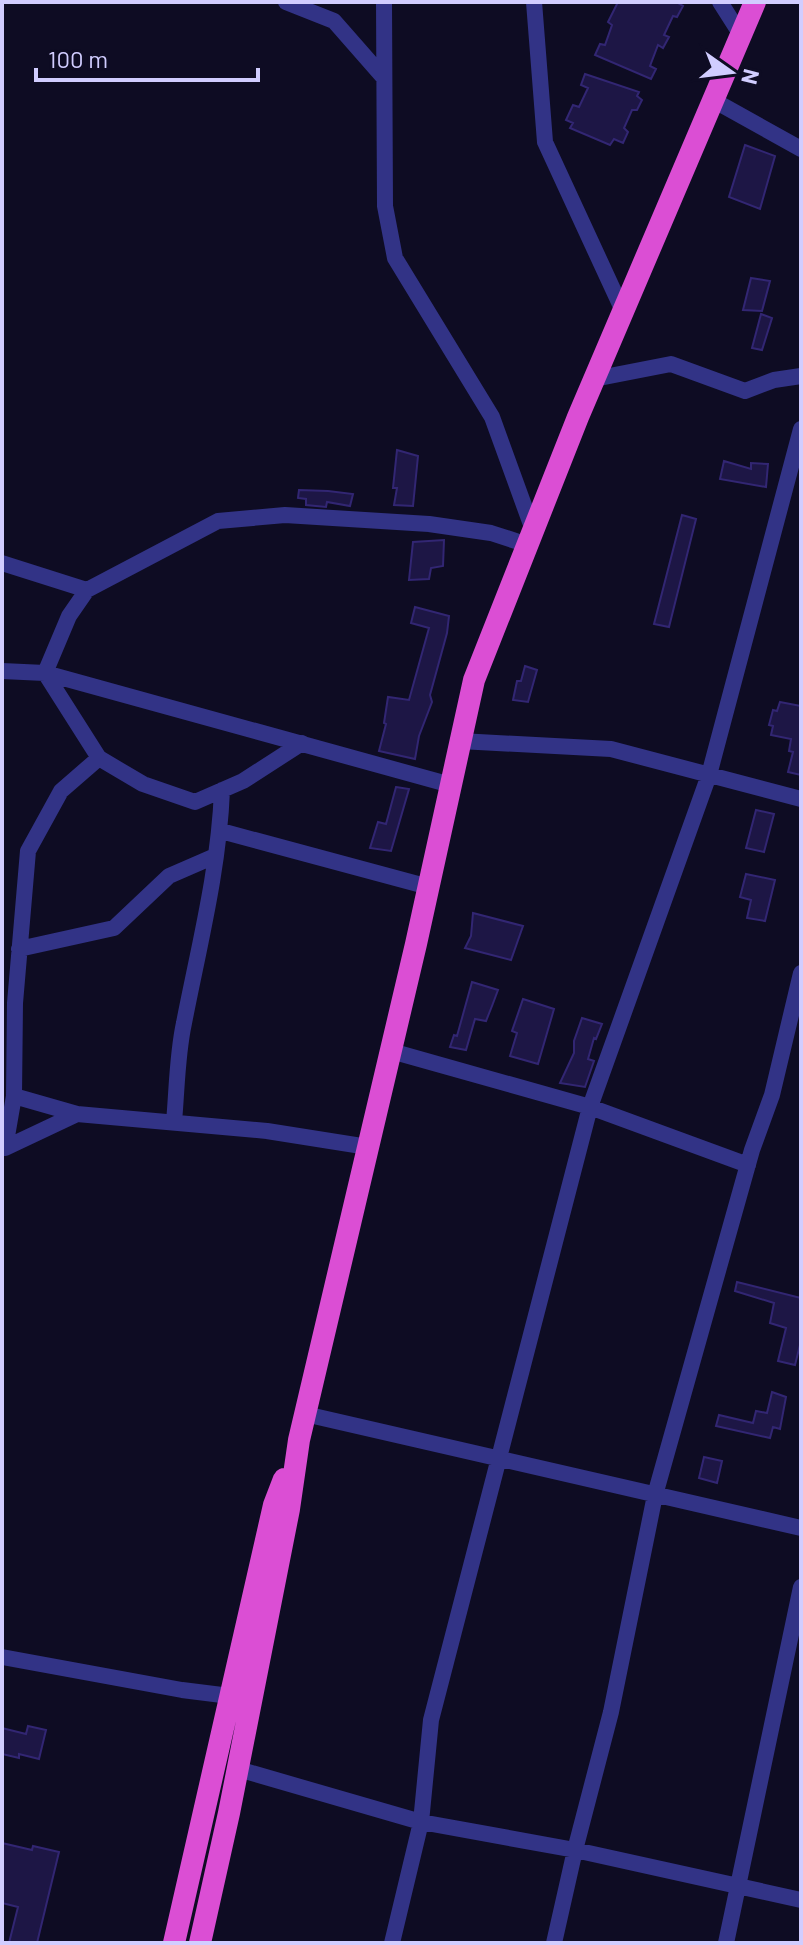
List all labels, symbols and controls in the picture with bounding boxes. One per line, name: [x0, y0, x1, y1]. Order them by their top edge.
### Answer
scale bar: [36, 32, 258, 82]
north arrow: [691, 32, 771, 112]
text: 100 m: [48, 44, 108, 73]
text: N: [737, 67, 766, 87]

